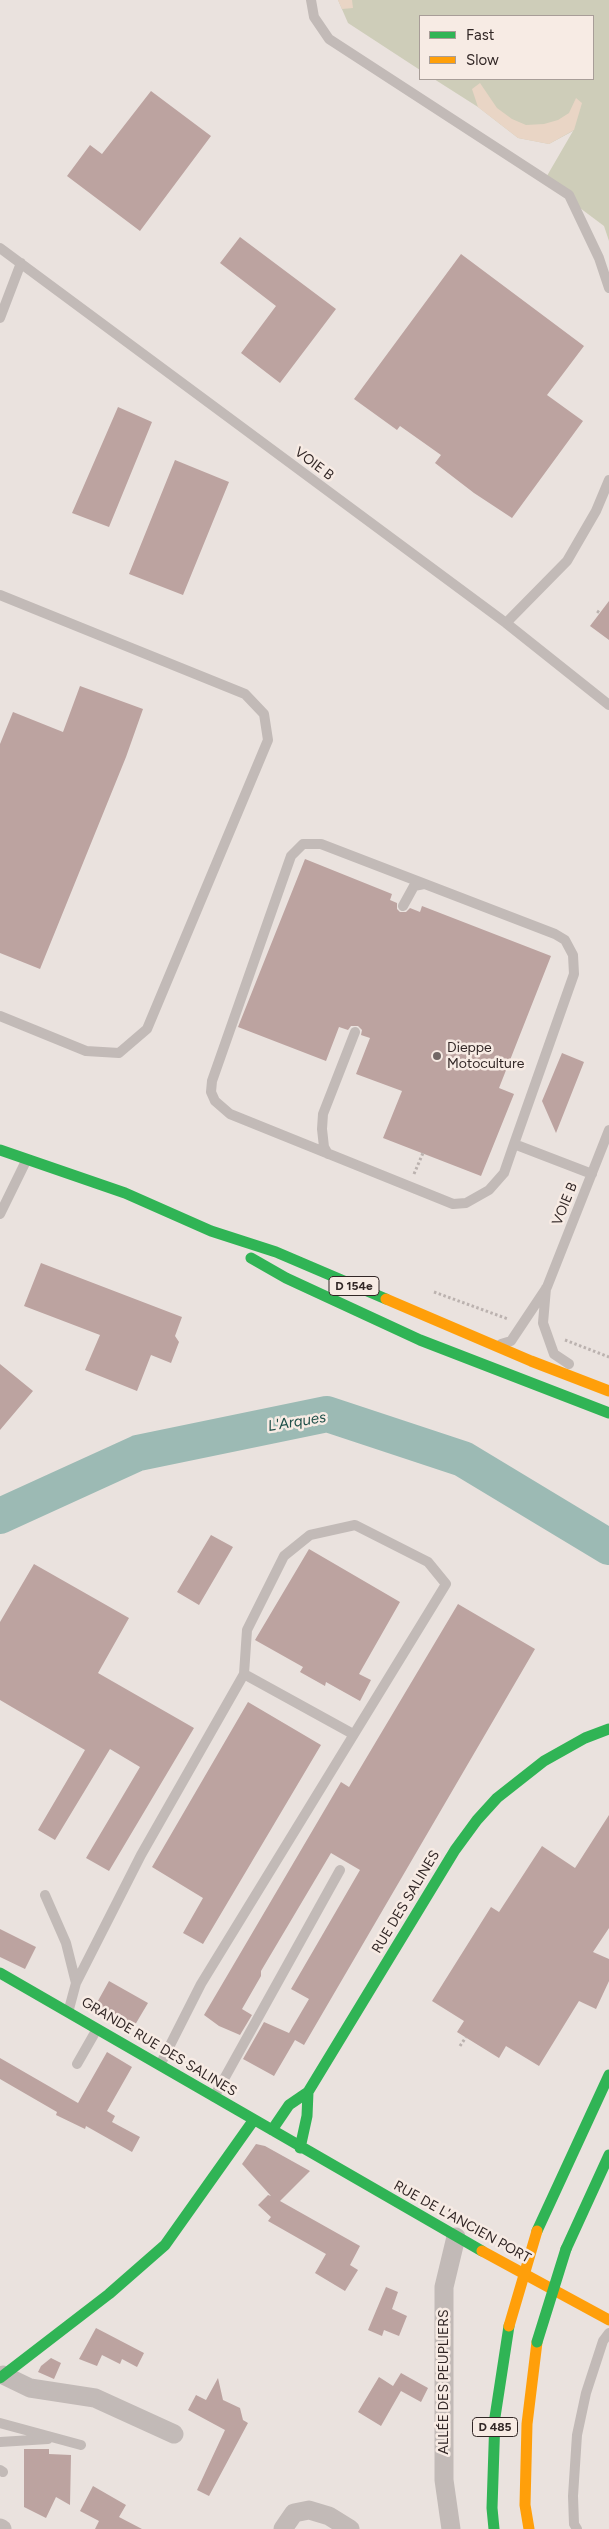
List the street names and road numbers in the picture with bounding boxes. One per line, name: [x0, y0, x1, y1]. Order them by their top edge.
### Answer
street label: VOIE B: [291, 444, 337, 484]
street label: VOIE B: [549, 1180, 581, 1228]
road number: D 154e: [329, 1276, 379, 1295]
street label: RUE DES SALINES: [369, 1847, 443, 1957]
street label: GRANDE RUE DES SALINES: [78, 1994, 240, 2100]
street label: RUE DE L'ANCIEN PORT: [391, 2177, 533, 2267]
street label: ALLÉE DES PEUPLIERS: [436, 2309, 452, 2455]
road number: D 485: [472, 2418, 518, 2436]

